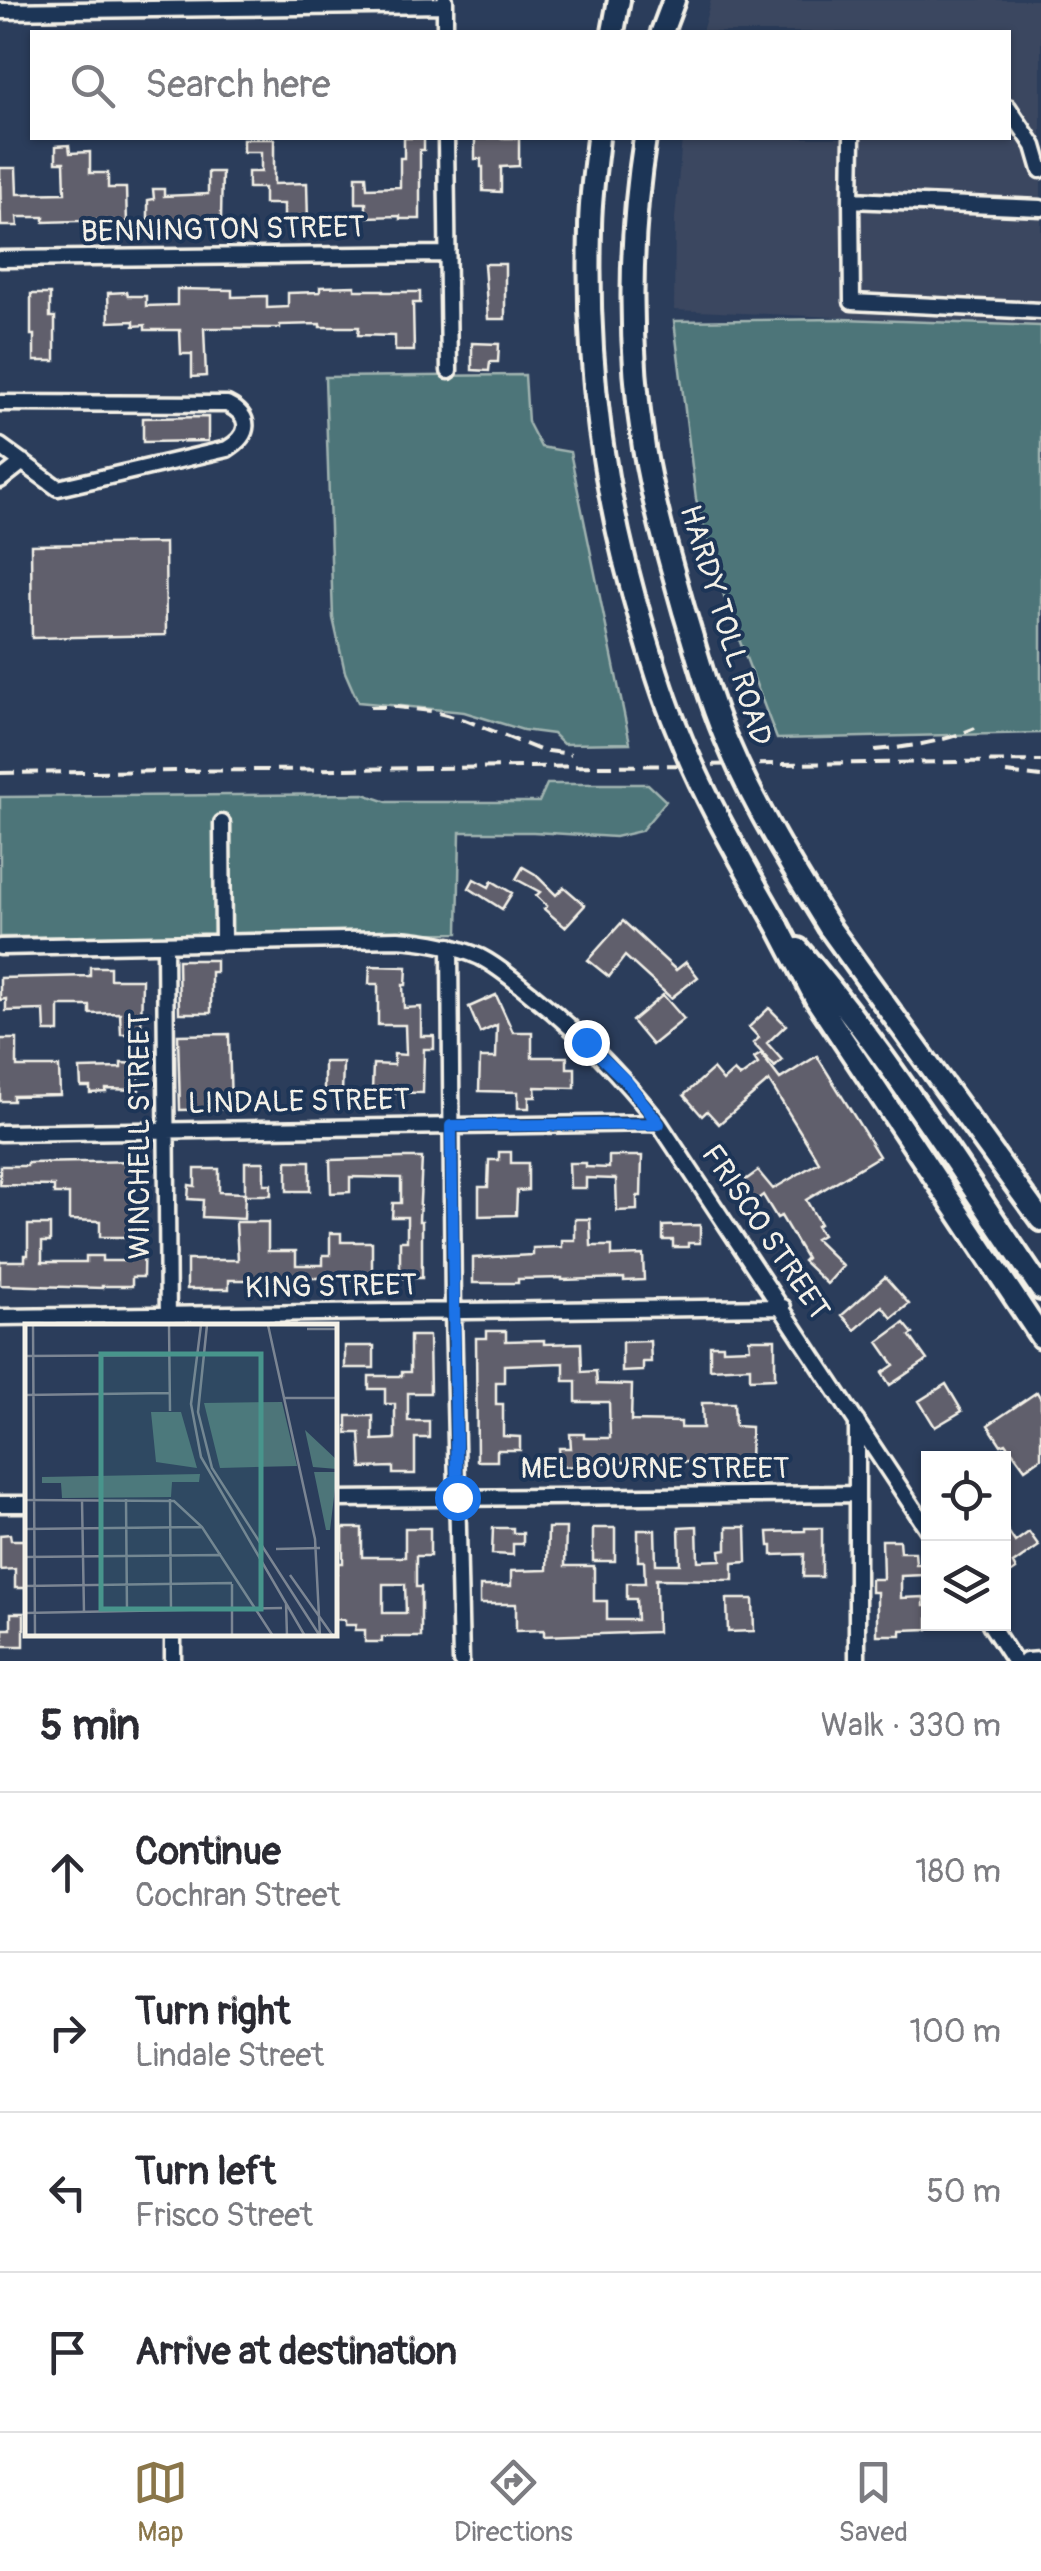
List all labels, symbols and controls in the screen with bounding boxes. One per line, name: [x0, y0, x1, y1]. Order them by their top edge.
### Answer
search box: [30, 30, 1011, 140]
icon: search: [65, 58, 120, 113]
text: Search here: [145, 61, 331, 109]
street label: BENNINGTON STREET: [81, 209, 365, 250]
street label: HARDY TOLL ROAD: [671, 501, 780, 750]
street label: WINCHELL STREET: [121, 1012, 158, 1260]
route end: [564, 1020, 610, 1066]
street label: LINDALE STREET: [188, 1081, 410, 1122]
street label: FRISCO STREET: [693, 1138, 838, 1327]
street label: KING STREET: [244, 1266, 418, 1307]
inset map: [25, 1324, 338, 1636]
street label: MELBOURNE STREET: [520, 1450, 790, 1487]
map controls: [921, 1451, 1011, 1631]
button: locate: [921, 1451, 1011, 1541]
route start: [435, 1475, 481, 1521]
button: layers: [921, 1541, 1011, 1631]
text: 5 min: [40, 1700, 140, 1752]
text: Walk · 330 m: [821, 1706, 1001, 1746]
text: Continue: [135, 1828, 281, 1876]
icon: ahead: [40, 1845, 95, 1900]
text: 180 m: [915, 1852, 1001, 1892]
text: Cochran Street: [135, 1876, 340, 1916]
text: Turn right: [135, 1988, 290, 2036]
icon: right: [40, 2005, 95, 2060]
text: 100 m: [909, 2012, 1001, 2052]
text: Lindale Street: [135, 2036, 324, 2076]
text: Turn left: [135, 2148, 276, 2196]
icon: left: [40, 2165, 95, 2220]
text: 50 m: [926, 2172, 1001, 2212]
text: Frisco Street: [135, 2196, 313, 2236]
icon: arrive: [40, 2325, 95, 2380]
text: Arrive at destination: [135, 2328, 457, 2376]
tab: Map: [133, 2455, 188, 2550]
tab: Directions: [454, 2455, 573, 2550]
tab: Saved: [839, 2455, 908, 2550]

